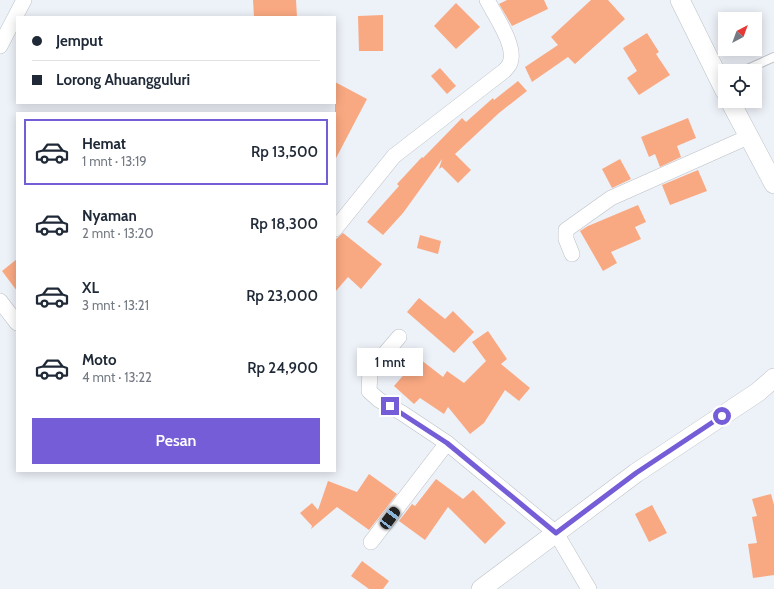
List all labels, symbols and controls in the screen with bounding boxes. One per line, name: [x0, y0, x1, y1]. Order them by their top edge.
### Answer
north arrow: [718, 12, 762, 56]
map controls: [718, 12, 762, 108]
text: Jemput: [56, 32, 103, 50]
button: locate: [718, 64, 762, 108]
text: Lorong Ahuangguluri: [56, 71, 190, 89]
icon: car: [34, 134, 70, 170]
text: Hemat: [82, 135, 126, 153]
text: Rp 13,500: [251, 143, 318, 161]
text: 1 mnt · 13:19: [82, 153, 147, 169]
icon: car: [34, 206, 70, 242]
text: Nyaman: [82, 207, 137, 225]
text: Rp 18,300: [250, 215, 318, 233]
text: 2 mnt · 13:20: [82, 225, 154, 241]
icon: car: [34, 278, 70, 314]
text: XL: [82, 279, 99, 297]
text: Rp 23,000: [246, 287, 318, 305]
text: 3 mnt · 13:21: [82, 297, 149, 313]
callout: 1 mnt: [357, 348, 423, 376]
icon: car: [34, 350, 70, 386]
text: Moto: [82, 351, 116, 369]
text: 1 mnt: [375, 354, 405, 370]
text: Rp 24,900: [247, 359, 318, 377]
text: 4 mnt · 13:22: [82, 369, 152, 385]
route end: [381, 397, 399, 415]
route start: [713, 407, 731, 425]
button: Pesan: [32, 418, 320, 464]
car: [378, 505, 402, 531]

